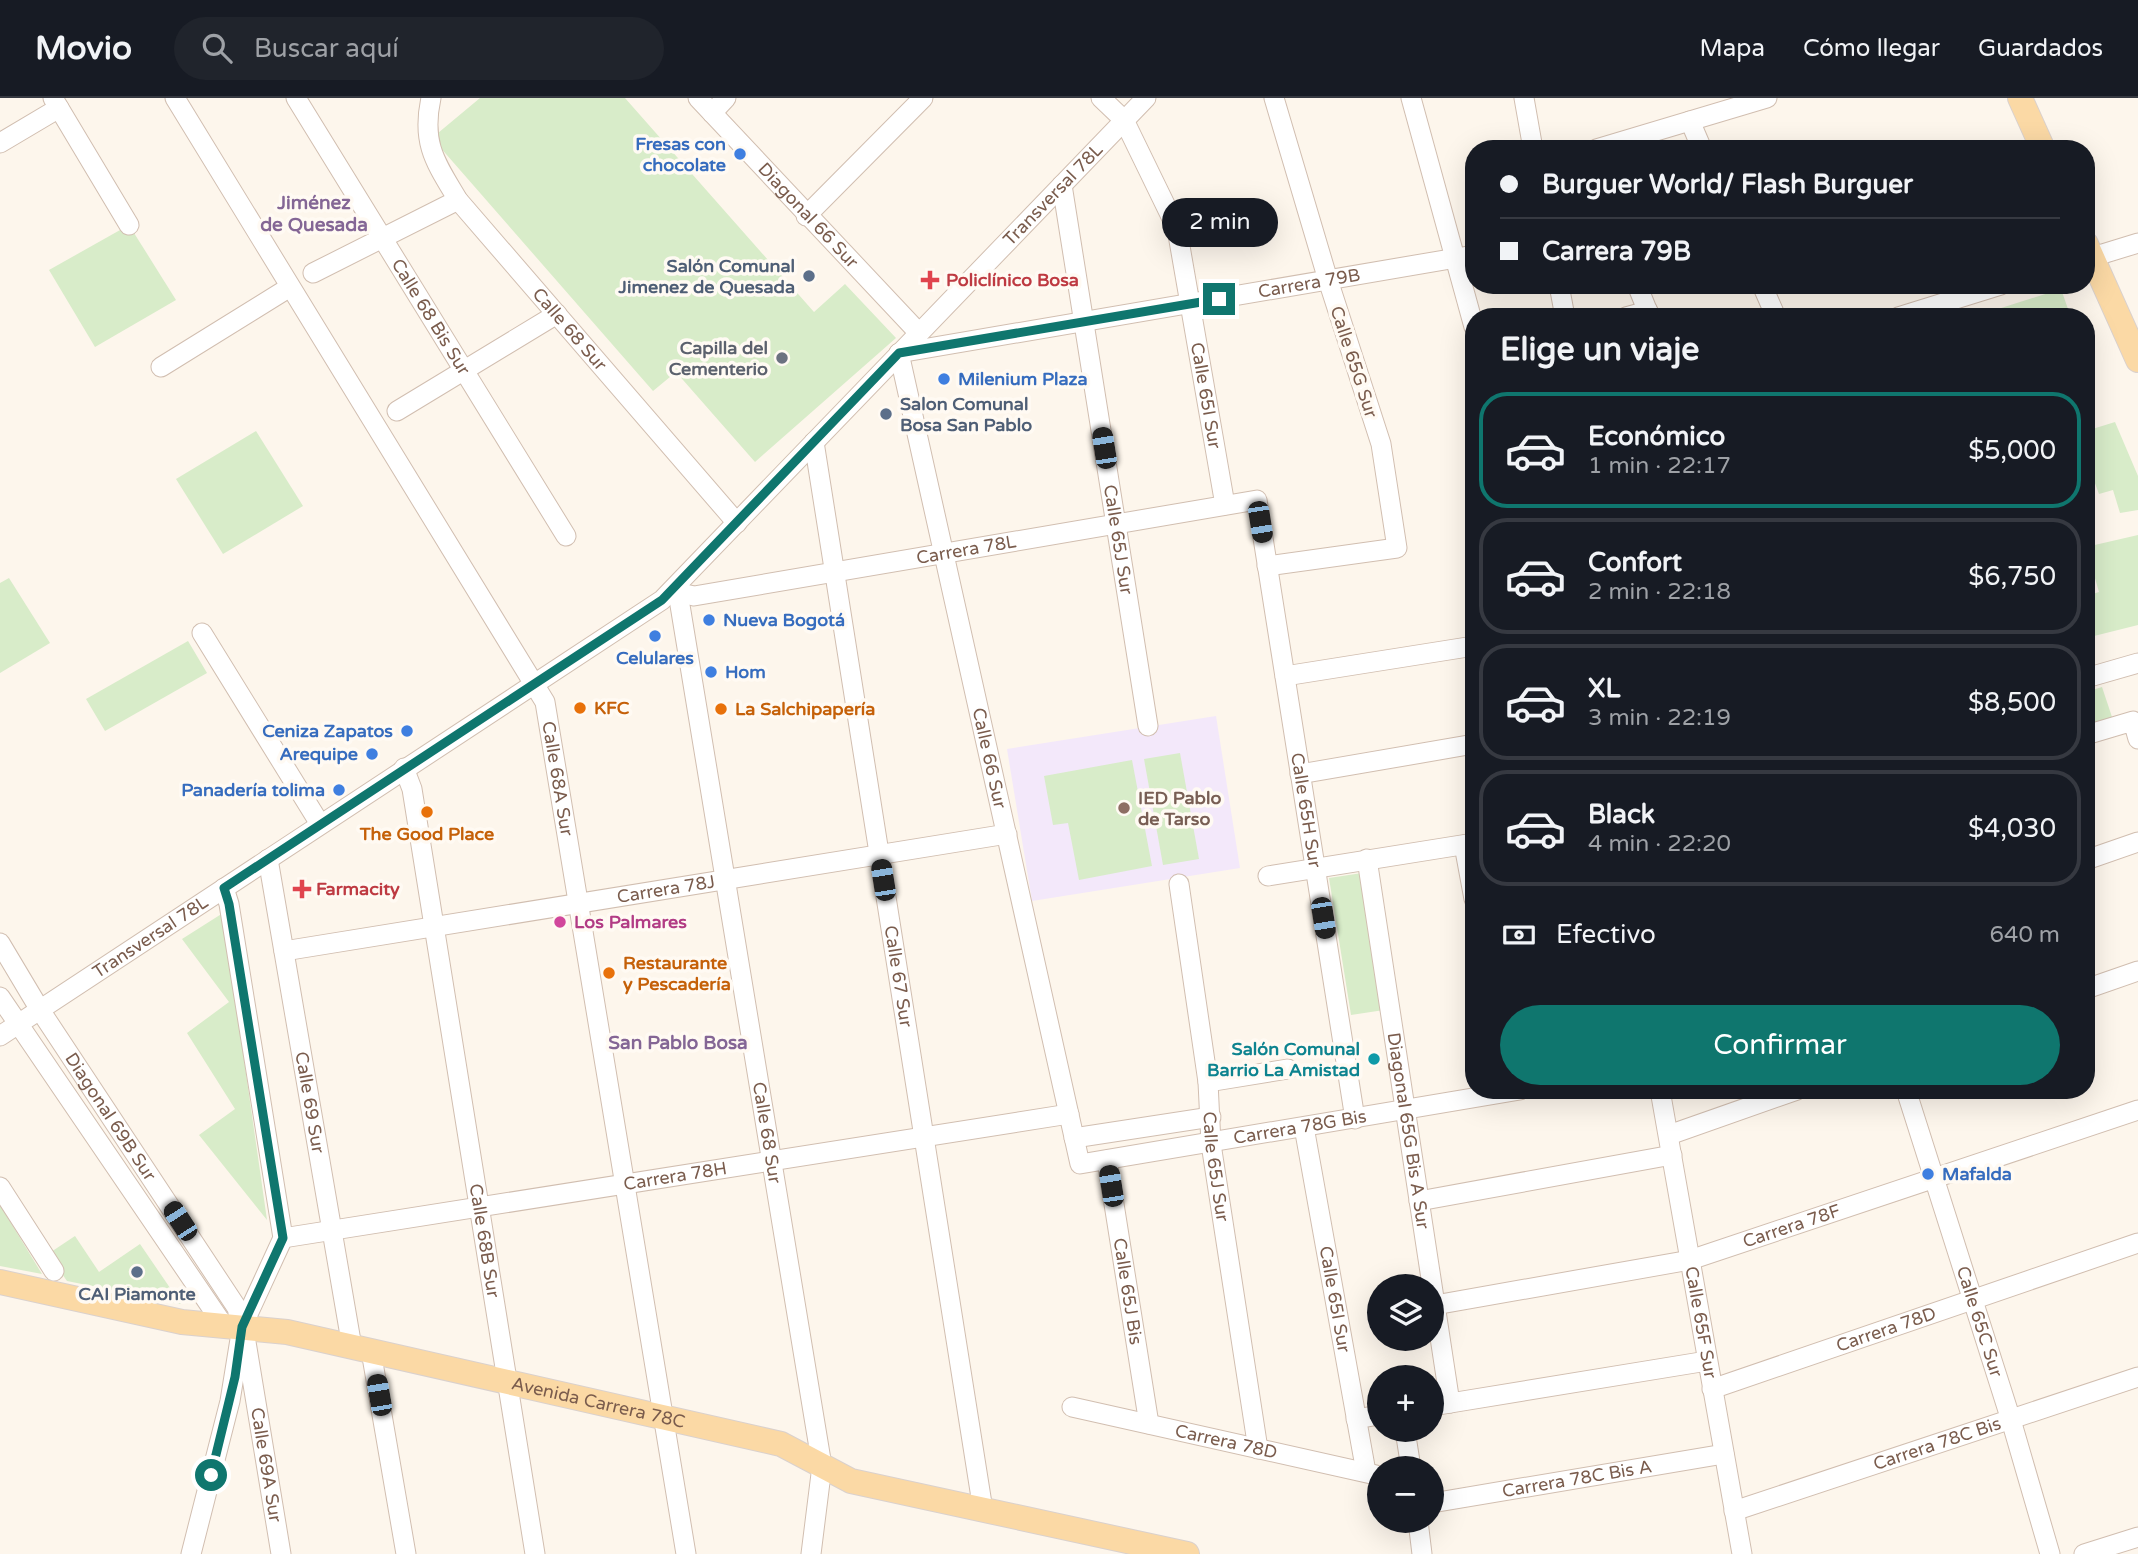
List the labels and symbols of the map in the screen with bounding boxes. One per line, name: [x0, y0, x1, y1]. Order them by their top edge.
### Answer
place label: Fresas con chocolate: [635, 133, 726, 176]
street label: Transversal 78L: [999, 138, 1108, 250]
marker: Fresas con chocolate: [732, 146, 748, 162]
street label: Diagonal 66 Sur: [753, 158, 863, 273]
district label: Jiménez de Quesada: [260, 192, 368, 236]
callout: 2 min: [1161, 198, 1277, 246]
street label: Calle 68 Bis Sur: [387, 254, 475, 379]
place label: Salón Comunal Jimenez de Quesada: [618, 255, 795, 298]
street label: Carrera 79B: [1256, 264, 1362, 303]
marker: Salón Comunal Jimenez de Quesada: [801, 268, 817, 284]
place label: Policlínico Bosa: [946, 269, 1079, 291]
marker: Policlínico Bosa: [920, 270, 940, 290]
street label: Calle 68 Sur: [528, 283, 612, 375]
route end: [1203, 283, 1235, 315]
street label: Calle 65G Sur: [1326, 303, 1382, 421]
place label: Capilla del Cementerio: [669, 337, 768, 380]
street label: Calle 65I Sur: [1186, 341, 1226, 451]
marker: Capilla del Cementerio: [774, 350, 790, 366]
place label: Milenium Plaza: [958, 368, 1088, 390]
marker: Milenium Plaza: [936, 371, 952, 387]
place label: Salon Comunal Bosa San Pablo: [900, 393, 1032, 436]
marker: Salon Comunal Bosa San Pablo: [878, 406, 894, 422]
car: [1091, 426, 1118, 470]
street label: Calle 65J Sur: [1099, 483, 1138, 596]
car: [1247, 500, 1274, 544]
street label: Carrera 78L: [915, 530, 1019, 569]
place label: Nueva Bogotá: [723, 609, 845, 631]
marker: Nueva Bogotá: [701, 612, 717, 628]
marker: Celulares: [647, 628, 663, 644]
place label: Celulares: [616, 647, 694, 669]
place label: Hom: [725, 661, 766, 683]
marker: Hom: [703, 664, 719, 680]
place label: KFC: [594, 697, 630, 719]
place label: La Salchipapería: [735, 698, 875, 720]
marker: KFC: [572, 700, 588, 716]
marker: La Salchipapería: [713, 701, 729, 717]
street label: Calle 66 Sur: [967, 706, 1011, 811]
place label: Ceniza Zapatos: [262, 720, 393, 742]
street label: Calle 68A Sur: [537, 720, 578, 838]
marker: Ceniza Zapatos: [399, 723, 415, 739]
place label: Arequipe: [280, 743, 358, 765]
marker: Arequipe: [364, 746, 380, 762]
street label: Calle 65H Sur: [1286, 751, 1326, 869]
place label: Panadería tolima: [181, 779, 325, 801]
marker: Panadería tolima: [331, 782, 347, 798]
place label: IED Pablo de Tarso: [1138, 787, 1221, 830]
marker: IED Pablo de Tarso: [1116, 800, 1132, 816]
marker: The Good Place: [419, 804, 435, 820]
place label: The Good Place: [359, 823, 494, 845]
car: [870, 858, 897, 902]
street label: Carrera 78J: [615, 870, 717, 908]
place label: Farmacity: [316, 878, 400, 900]
marker: Farmacity: [294, 881, 310, 897]
street label: Transversal 78L: [88, 891, 213, 983]
car: [1310, 896, 1337, 940]
place label: Los Palmares: [574, 911, 687, 933]
marker: Los Palmares: [552, 914, 568, 930]
street label: Calle 67 Sur: [880, 924, 917, 1029]
place label: Restaurante y Pescadería: [623, 952, 731, 995]
marker: Restaurante y Pescadería: [601, 965, 617, 981]
street label: Diagonal 65G Bis A Sur: [1383, 1031, 1434, 1231]
district label: San Pablo Bosa: [608, 1032, 748, 1054]
place label: Salón Comunal Barrio La Amistad: [1207, 1038, 1360, 1081]
street label: Diagonal 69B Sur: [60, 1048, 161, 1185]
street label: Calle 69 Sur: [290, 1050, 329, 1155]
marker: Salón Comunal Barrio La Amistad: [1366, 1051, 1382, 1067]
street label: Calle 68 Sur: [748, 1080, 786, 1185]
street label: Carrera 78G Bis: [1232, 1105, 1368, 1149]
street label: Calle 65J Sur: [1198, 1111, 1234, 1223]
street label: Carrera 78H: [622, 1157, 728, 1195]
place label: Mafalda: [1942, 1163, 2012, 1185]
car: [1098, 1164, 1125, 1208]
marker: Mafalda: [1920, 1166, 1936, 1182]
street label: Calle 68B Sur: [465, 1182, 505, 1299]
car: [160, 1198, 201, 1244]
street label: Carrera 78F: [1740, 1199, 1843, 1253]
street label: Calle 65J Bis: [1109, 1236, 1147, 1346]
street label: Calle 65I Sur: [1315, 1244, 1355, 1354]
street label: Calle 65C Sur: [1952, 1263, 2008, 1380]
marker: CAI Piamonte: [129, 1264, 145, 1280]
street label: Calle 65F Sur: [1680, 1265, 1722, 1380]
place label: CAI Piamonte: [78, 1283, 196, 1305]
street label: Carrera 78D: [1833, 1302, 1939, 1357]
car: [366, 1372, 393, 1418]
street label: Avenida Carrera 78C: [509, 1372, 687, 1433]
street label: Calle 69A Sur: [246, 1406, 287, 1524]
street label: Carrera 78C Bis: [1870, 1412, 2004, 1475]
street label: Carrera 78D: [1173, 1419, 1279, 1464]
street label: Carrera 78C Bis A: [1500, 1455, 1654, 1502]
route start: [195, 1459, 227, 1491]

